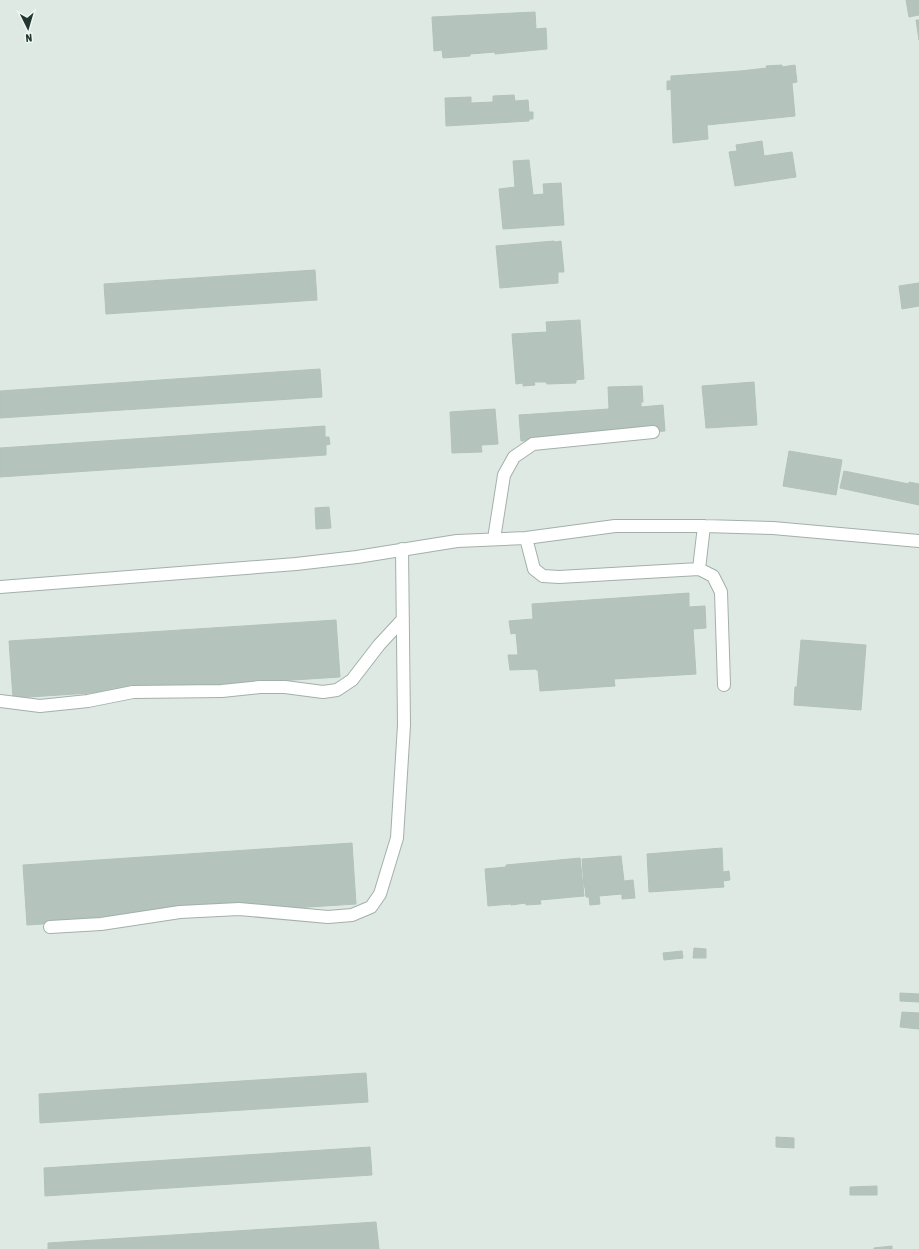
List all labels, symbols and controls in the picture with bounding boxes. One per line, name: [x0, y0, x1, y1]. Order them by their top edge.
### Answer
north arrow: [8, 8, 48, 48]
text: N: [25, 32, 33, 44]

